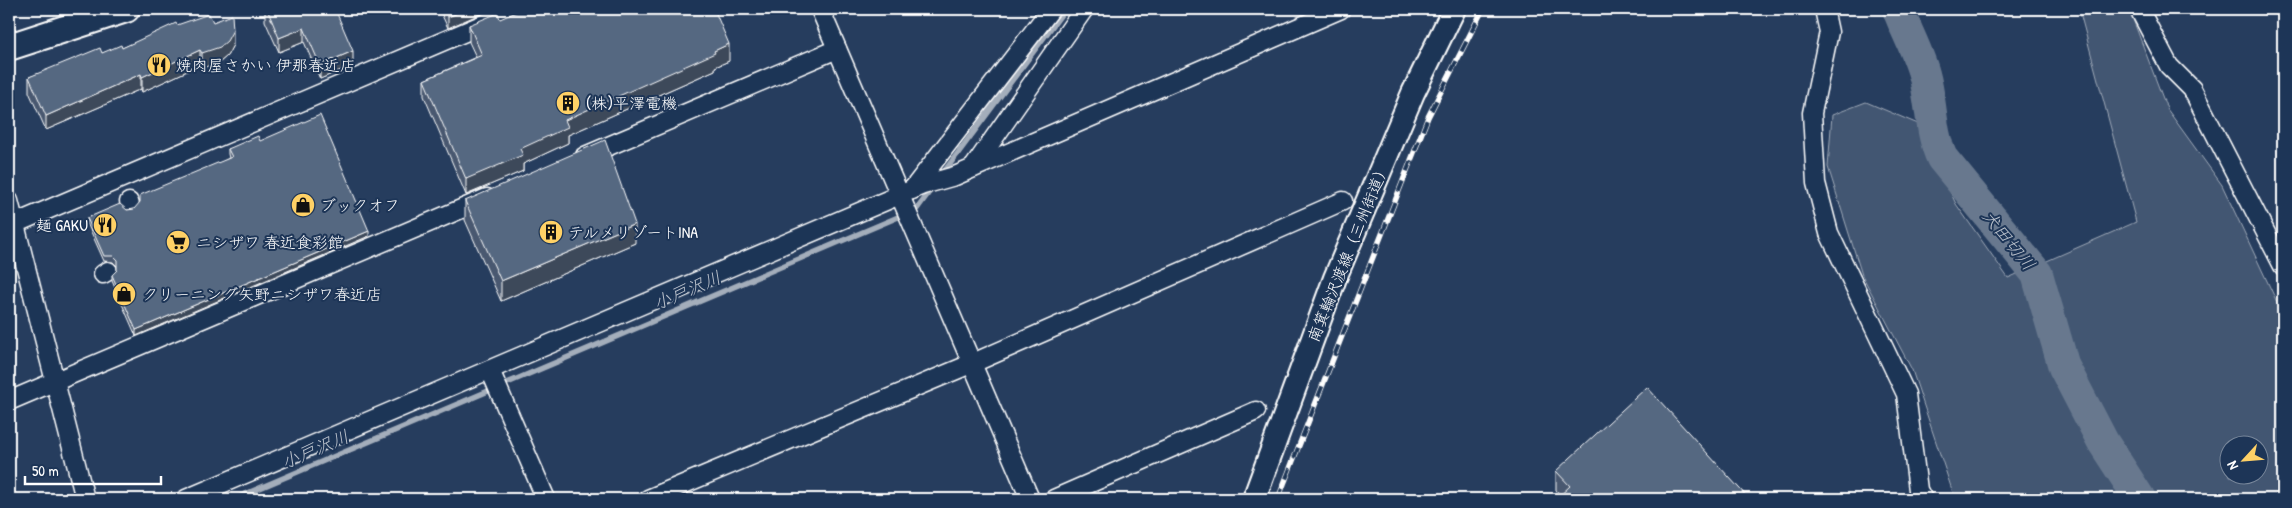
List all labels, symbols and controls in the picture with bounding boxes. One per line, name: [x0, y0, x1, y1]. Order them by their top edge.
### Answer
restaurant icon: 焼肉屋さかい 伊那春近店: [146, 52, 172, 78]
place label: 焼肉屋さかい 伊那春近店: [176, 54, 356, 76]
building icon: (株)平澤電機: [555, 90, 581, 116]
place label: (株)平澤電機: [586, 92, 677, 114]
street label: 南箕輪沢渡線（三州街道）: [1302, 159, 1394, 345]
shop icon: ブックオフ: [290, 192, 316, 218]
place label: ブックオフ: [320, 194, 400, 216]
water label: 犬田切川: [1977, 204, 2041, 276]
restaurant icon: 麺 GAKU: [92, 212, 118, 238]
place label: 麺 GAKU: [36, 214, 88, 236]
building icon: テルメリゾートINA: [538, 219, 564, 245]
place label: テルメリゾートINA: [568, 221, 698, 243]
supermarket icon: ニシザワ 春近食彩館: [165, 229, 191, 255]
place label: ニシザワ 春近食彩館: [196, 231, 344, 253]
water label: 小戸沢川: [649, 264, 725, 316]
shop icon: クリーニング矢野ニシザワ春近店: [111, 281, 137, 307]
place label: クリーニング矢野ニシザワ春近店: [142, 283, 382, 305]
water label: 小戸沢川: [277, 423, 353, 475]
north arrow: [2220, 436, 2270, 486]
scale bar: [25, 453, 161, 485]
text: N: [2221, 458, 2242, 473]
text: 50 m: [32, 460, 59, 481]

